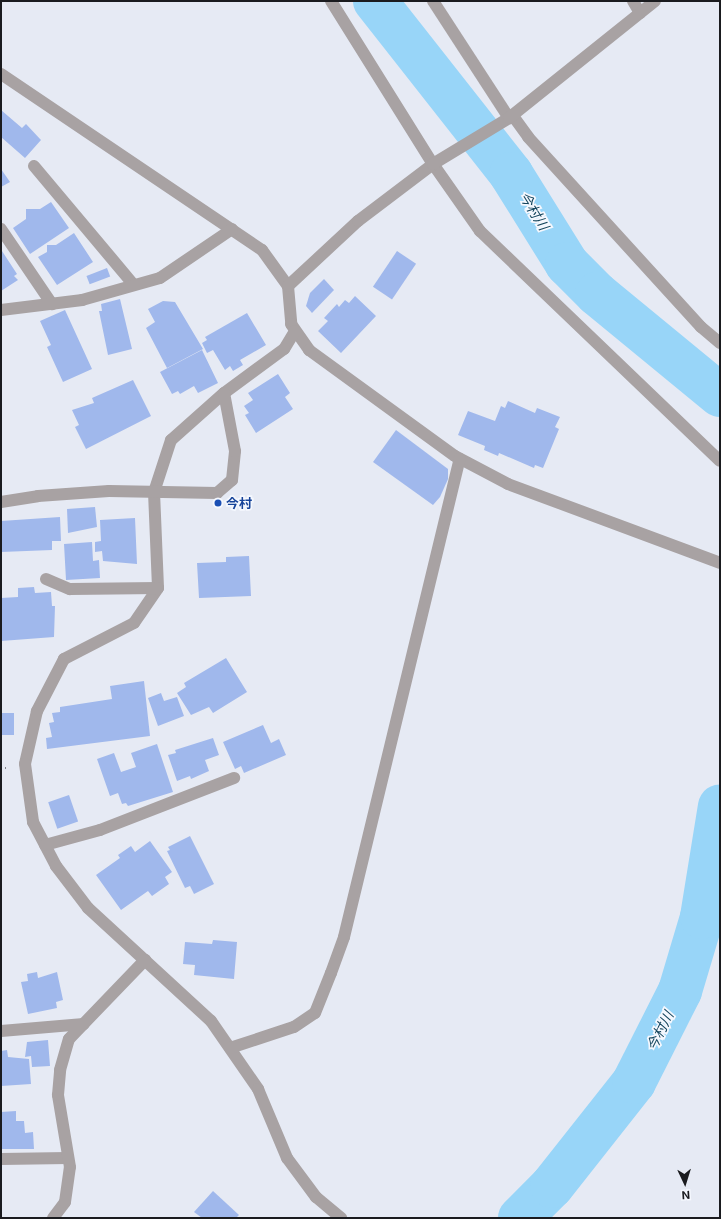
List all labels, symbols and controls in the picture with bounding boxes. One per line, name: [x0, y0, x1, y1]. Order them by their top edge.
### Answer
water label: 今村川: [516, 189, 552, 233]
place label: 今村: [226, 495, 252, 511]
marker: 今村: [213, 498, 223, 508]
water label: 今村川: [643, 1008, 677, 1054]
north arrow: [665, 1163, 705, 1203]
text: N: [681, 1188, 691, 1202]

